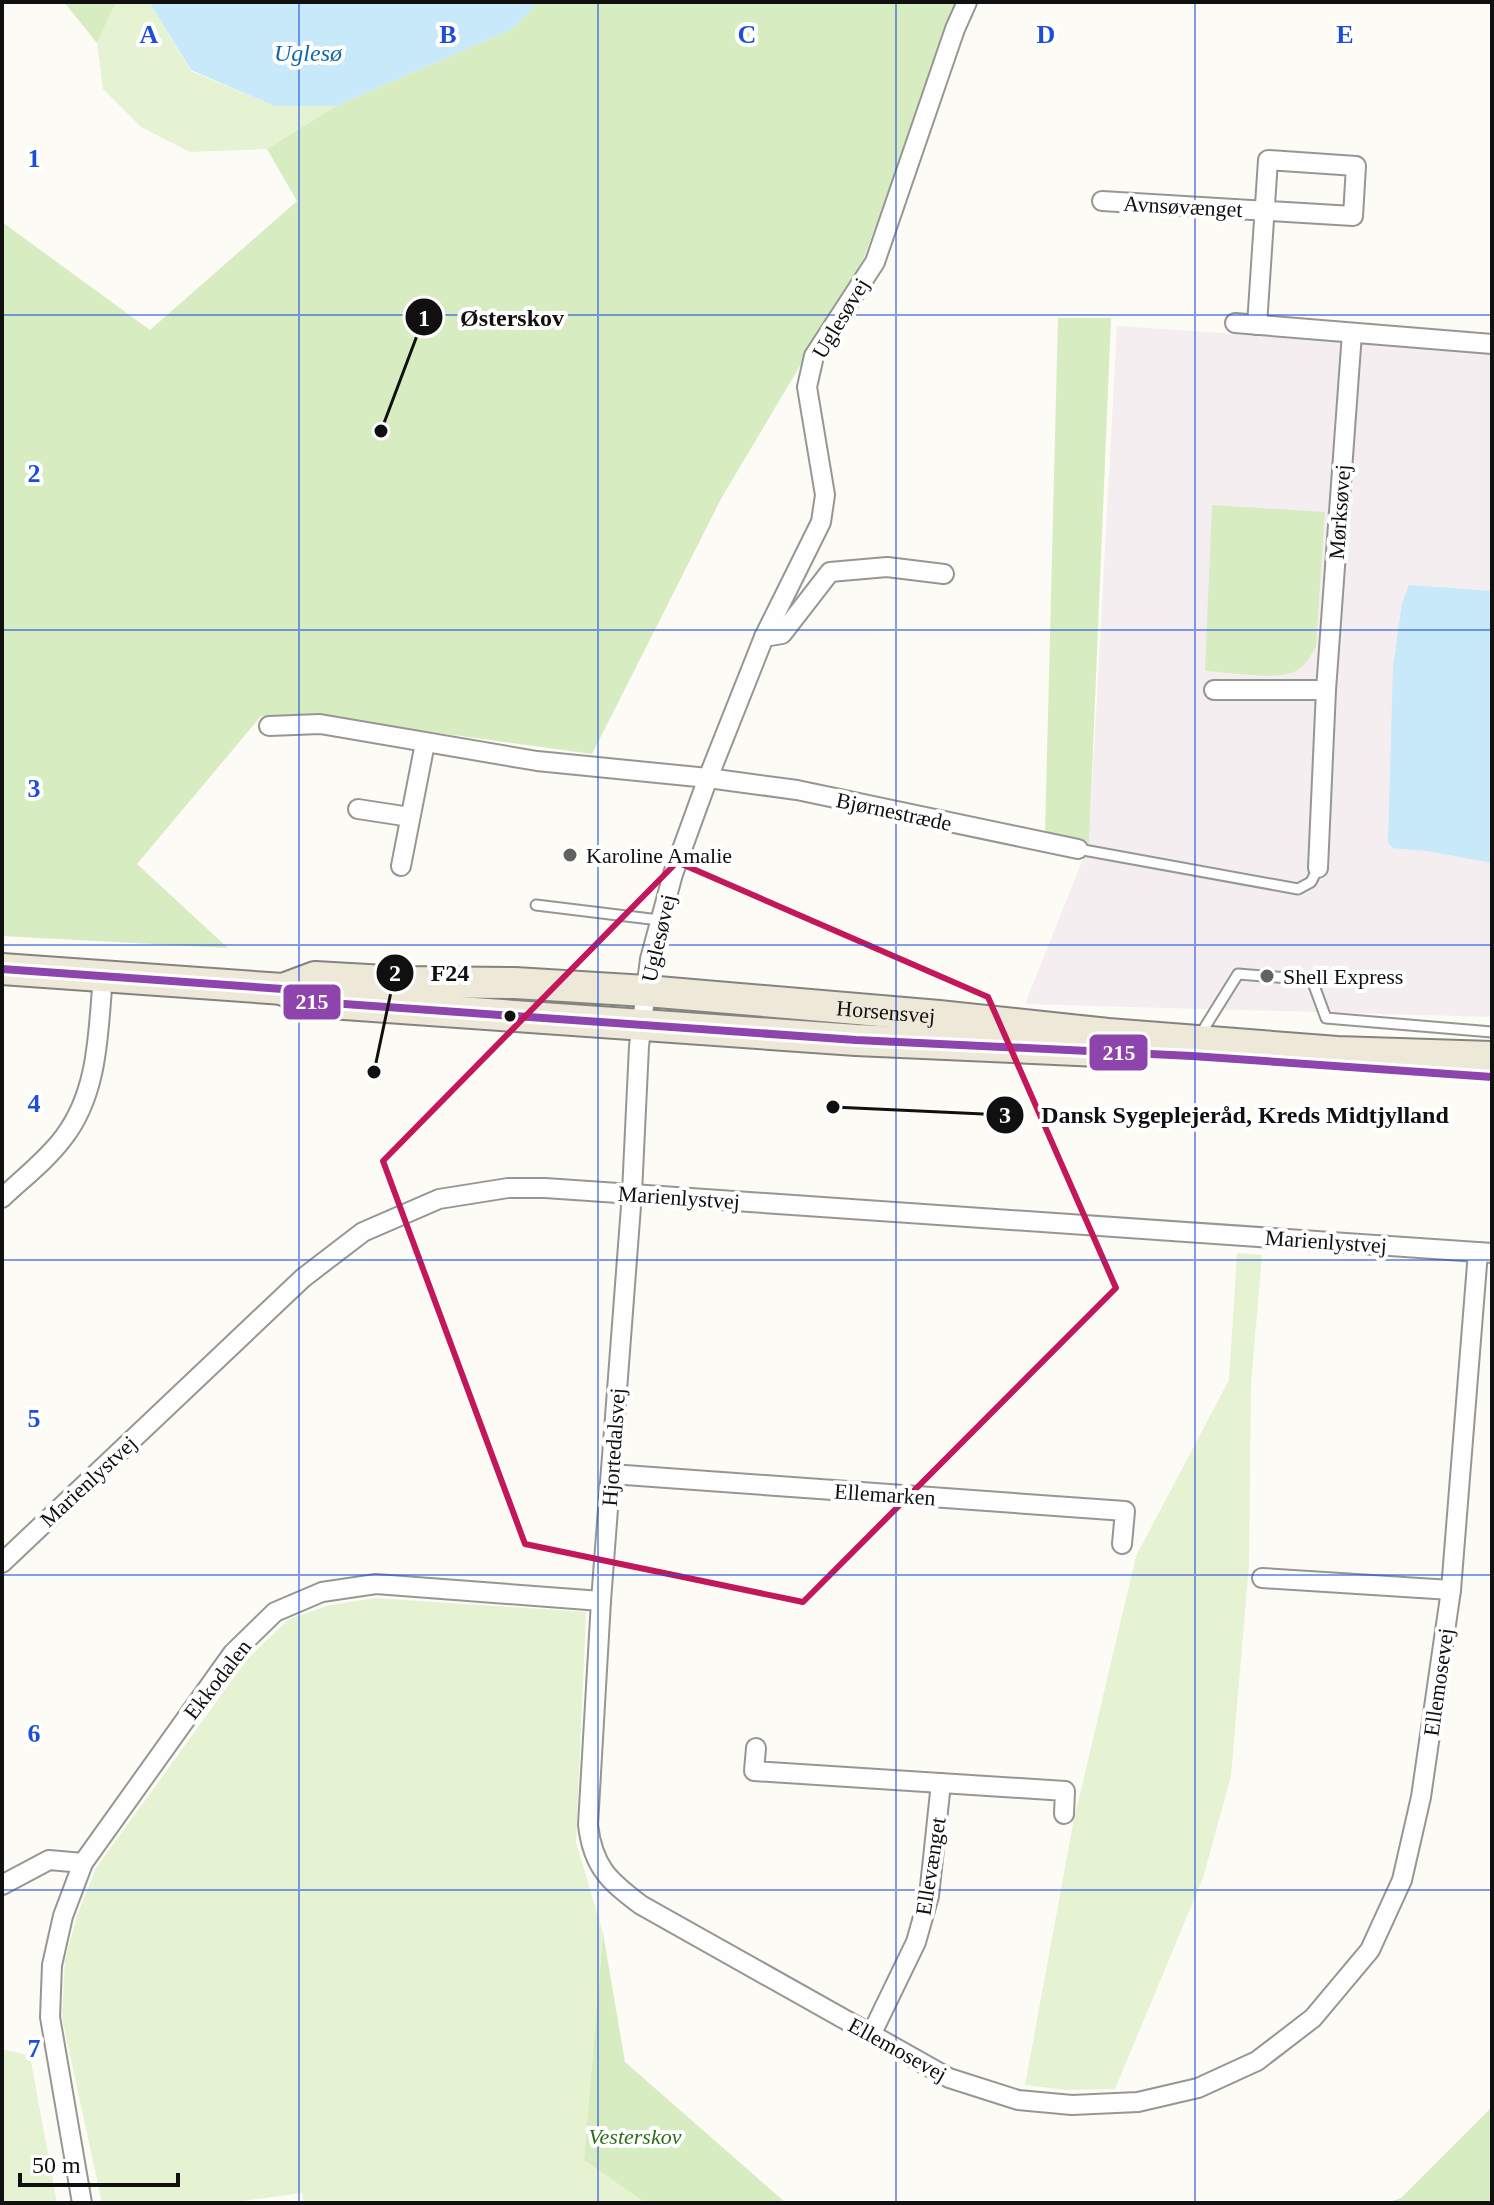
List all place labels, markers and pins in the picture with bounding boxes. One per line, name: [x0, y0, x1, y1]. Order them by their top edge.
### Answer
callout: Østerskov: [404, 293, 580, 341]
place label: Karoline Amalie: [586, 843, 732, 868]
marker: Karoline Amalie: [561, 846, 579, 864]
callout: F24: [375, 949, 486, 997]
place label: Shell Express: [1283, 964, 1403, 989]
marker: Shell Express: [1258, 967, 1276, 985]
unlabelled marker: [502, 1008, 518, 1024]
callout: Dansk Sygeplejeråd, Kreds Midtjylland: [985, 1091, 1465, 1139]

